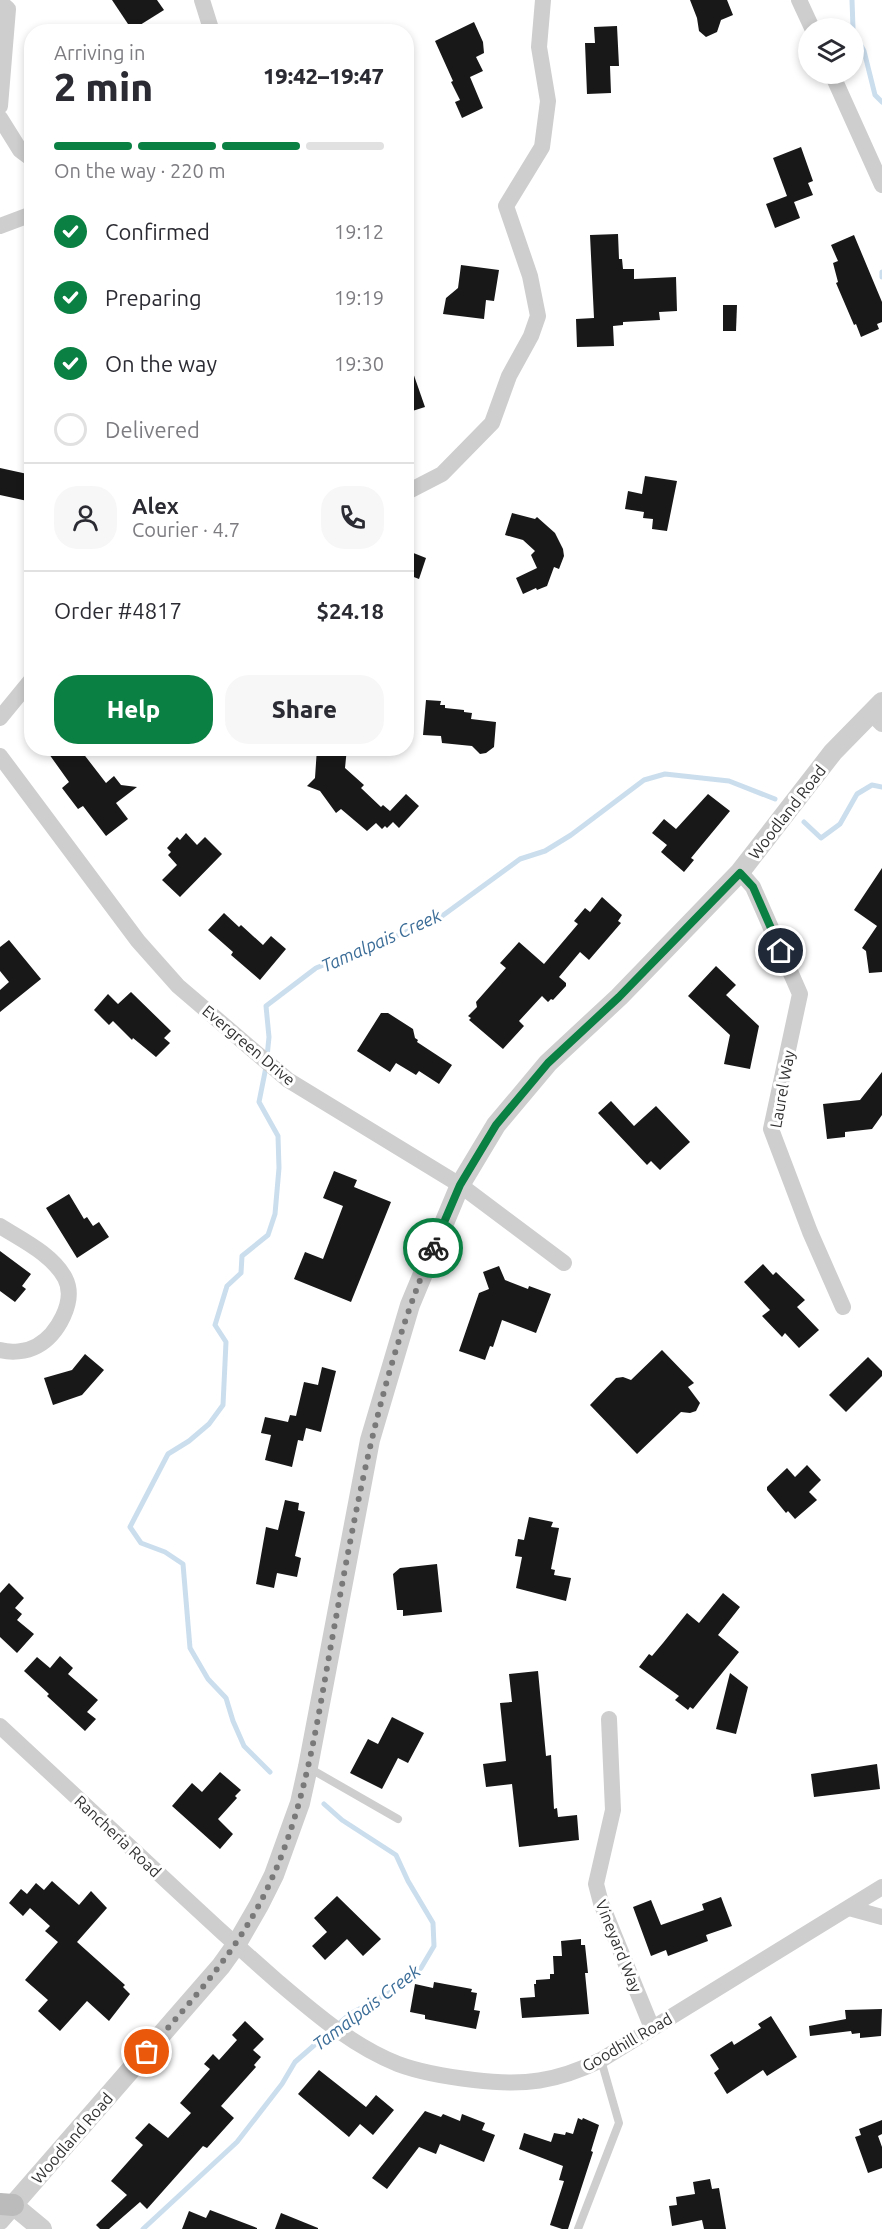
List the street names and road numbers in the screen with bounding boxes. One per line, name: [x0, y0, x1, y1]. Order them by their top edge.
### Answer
street label: Woodland Road: [745, 761, 829, 863]
street label: Evergreen Drive: [199, 1001, 299, 1089]
street label: Laurel Way: [766, 1048, 798, 1129]
street label: Rancheria Road: [71, 1791, 165, 1881]
street label: Vineyard Way: [592, 1897, 646, 1995]
street label: Goodhill Road: [579, 2009, 675, 2075]
street label: Woodland Road: [28, 2089, 116, 2187]

